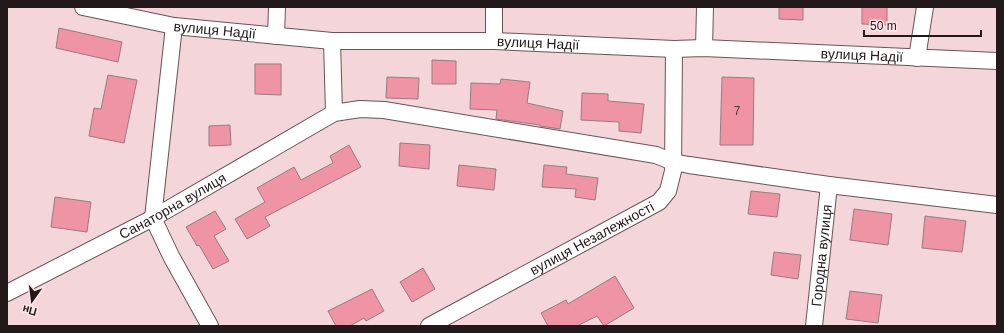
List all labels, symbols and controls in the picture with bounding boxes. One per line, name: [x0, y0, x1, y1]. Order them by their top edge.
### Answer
scale bar: [864, 12, 981, 38]
street label: вулиця Надії: [173, 18, 257, 42]
text: 50 m: [870, 19, 897, 33]
street label: вулиця Надії: [497, 33, 580, 53]
street label: вулиця Надії: [820, 45, 904, 65]
house number: 7: [734, 104, 741, 118]
street label: Санаторна вулиця: [116, 169, 229, 242]
street label: вулиця Незалежності: [527, 198, 657, 278]
street label: Городна вулиця: [808, 203, 835, 307]
north arrow: [12, 281, 52, 321]
text: Пн: [21, 303, 38, 318]

